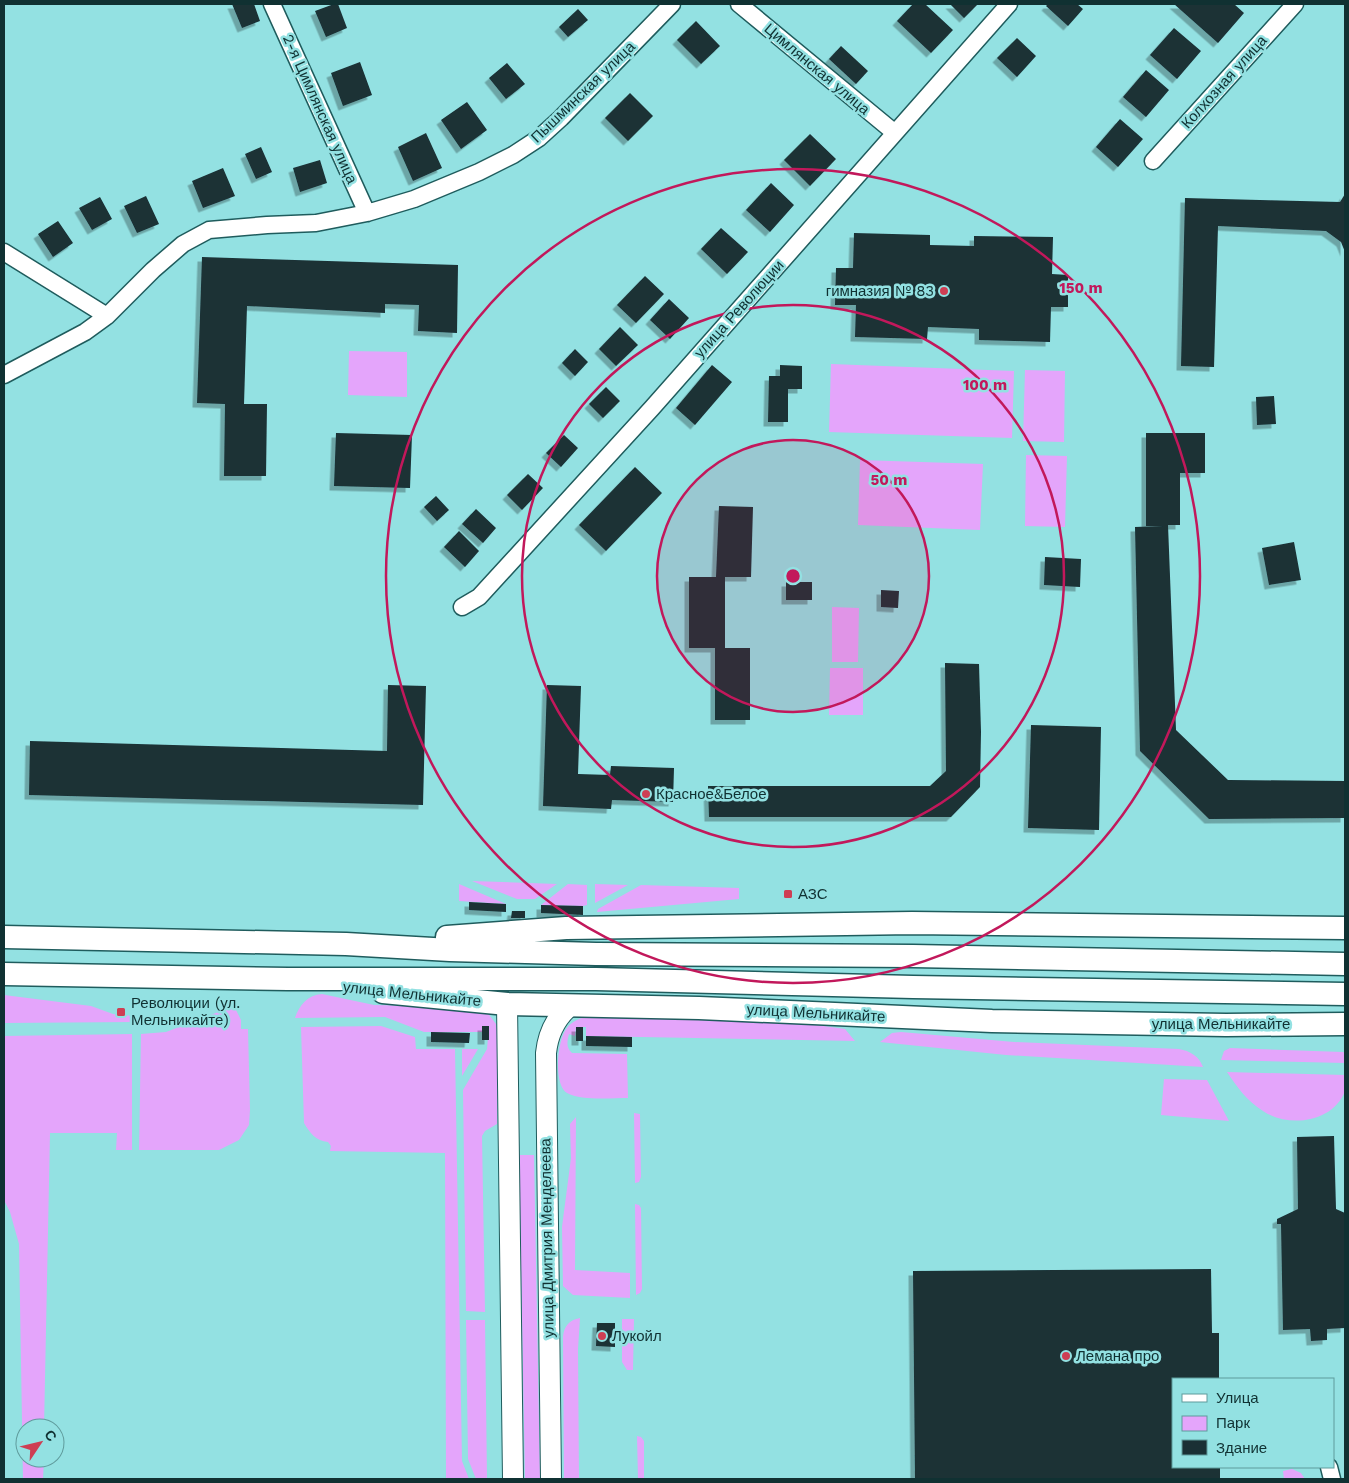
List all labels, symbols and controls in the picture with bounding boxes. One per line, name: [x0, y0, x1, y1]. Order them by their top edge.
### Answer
street label: Цимлянская улица: [761, 20, 874, 119]
street label: Колхозная улица: [1177, 31, 1271, 132]
street label: 2-я Цимлянская улица: [279, 32, 361, 187]
street label: Пышминская улица: [527, 37, 639, 146]
street label: улица Революции: [690, 256, 788, 362]
text: 150 m: [1059, 279, 1103, 297]
place label: гимназия № 83: [826, 282, 934, 300]
marker: гимназия № 83: [938, 285, 950, 297]
text: 100 m: [963, 376, 1007, 394]
text: 50 m: [871, 471, 907, 489]
centre of rings: [784, 567, 802, 585]
place label: Красное&Белое: [656, 785, 767, 803]
marker: Красное&Белое: [640, 788, 652, 800]
place label: АЗС: [798, 885, 828, 903]
marker: АЗС: [782, 888, 794, 900]
street label: улица Мельникайте: [342, 978, 482, 1010]
place label: Революции (ул. Мельникайте): [131, 994, 240, 1029]
street label: улица Мельникайте: [746, 1000, 886, 1026]
marker: Революции (ул. Мельникайте): [115, 1006, 127, 1018]
street label: улица Мельникайте: [1152, 1015, 1290, 1033]
street label: улица Дмитрия Менделеева: [536, 1137, 558, 1338]
place label: Лукойл: [612, 1327, 662, 1345]
marker: Лукойл: [596, 1330, 608, 1342]
place label: Лемана про: [1076, 1347, 1159, 1365]
marker: Лемана про: [1060, 1350, 1072, 1362]
legend: [1172, 1378, 1334, 1468]
text: Улица: [1216, 1389, 1259, 1407]
text: Парк: [1216, 1414, 1250, 1432]
north arrow: [15, 1418, 65, 1468]
text: С: [41, 1427, 60, 1444]
text: Здание: [1216, 1439, 1267, 1457]

